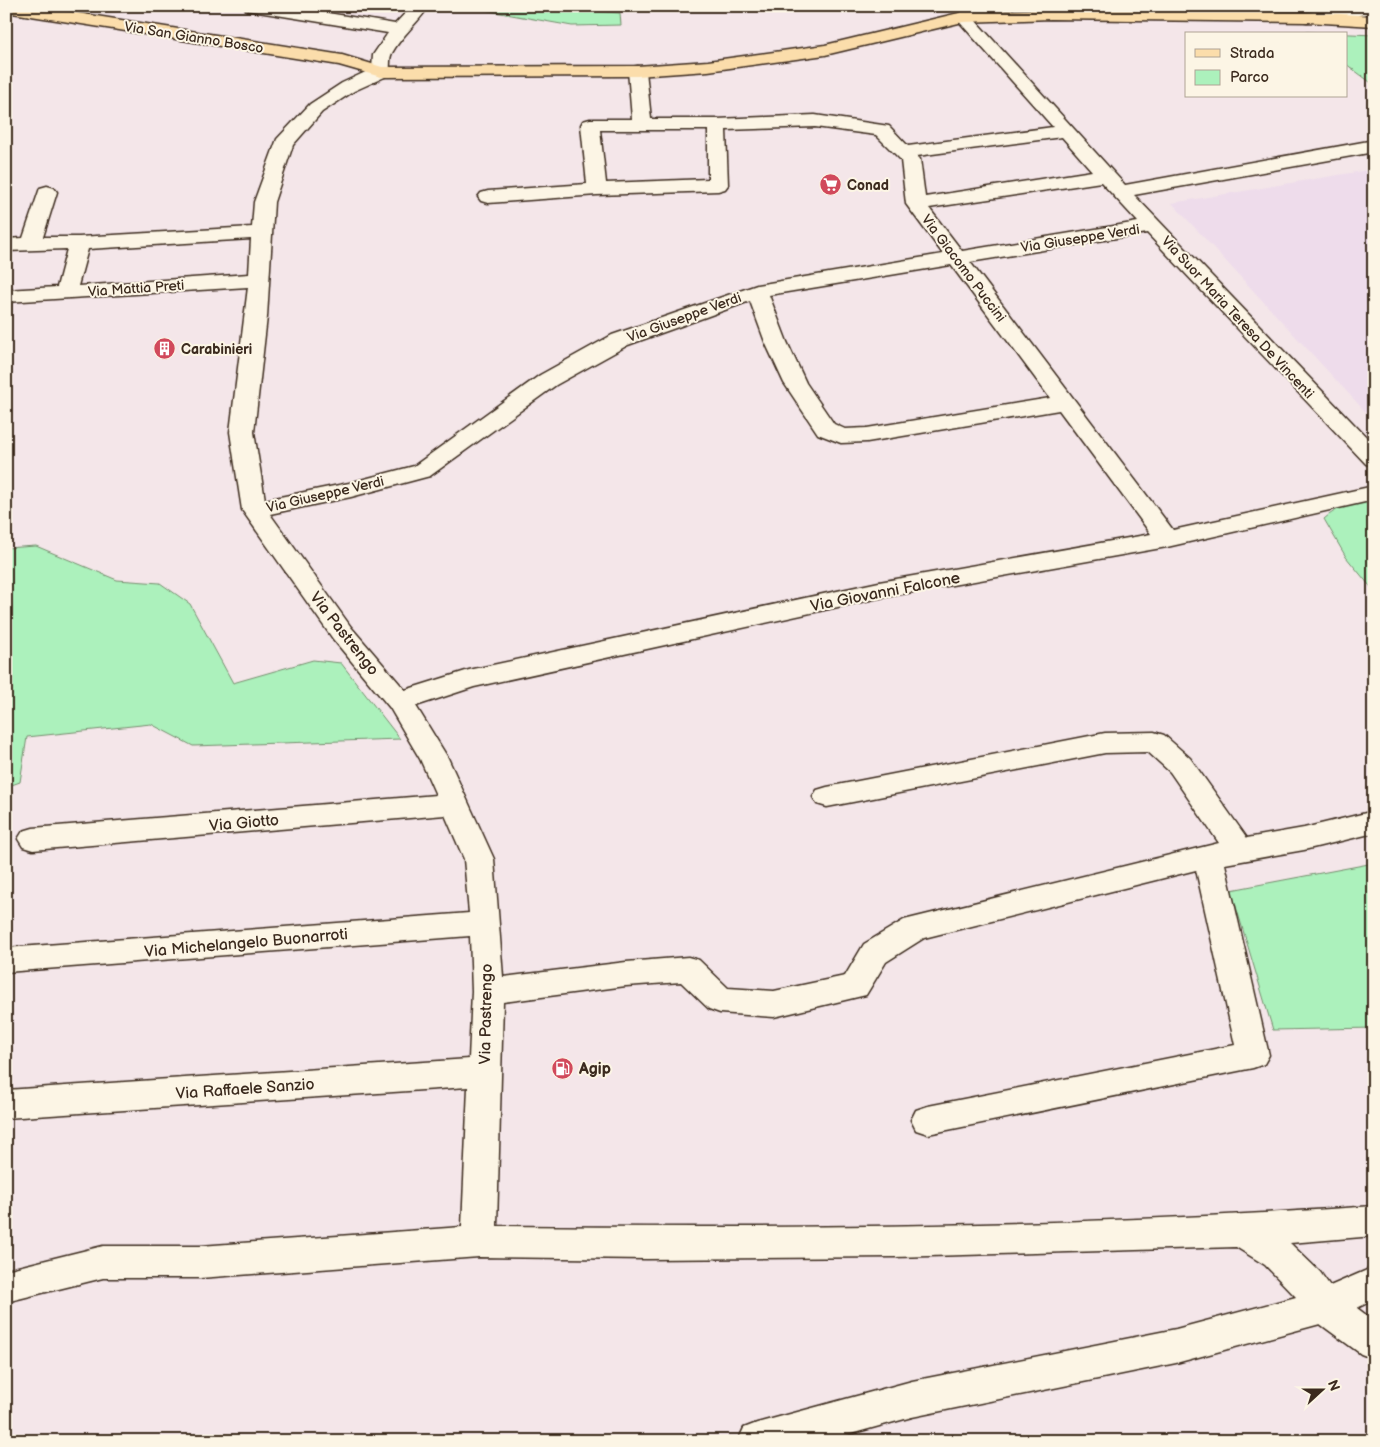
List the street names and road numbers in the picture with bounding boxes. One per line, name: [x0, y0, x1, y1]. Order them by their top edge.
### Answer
street label: Via San Gianno Bosco: [123, 18, 265, 57]
street label: Via Giacomo Puccini: [918, 211, 1010, 325]
street label: Via Giuseppe Verdi: [1019, 221, 1141, 256]
street label: Via Suor Maria Teresa De Vincenti: [1158, 233, 1317, 402]
street label: Via Mattia Preti: [87, 277, 185, 300]
street label: Via Giuseppe Verdi: [625, 289, 744, 346]
street label: Via Giuseppe Verdi: [265, 473, 386, 516]
street label: Via Giovanni Falcone: [809, 569, 962, 616]
street label: Via Pastrengo: [305, 588, 382, 679]
street label: Via Giotto: [208, 811, 280, 836]
street label: Via Michelangelo Buonarroti: [143, 925, 349, 962]
street label: Via Pastrengo: [476, 964, 497, 1065]
street label: Via Raffaele Sanzio: [175, 1075, 315, 1104]

